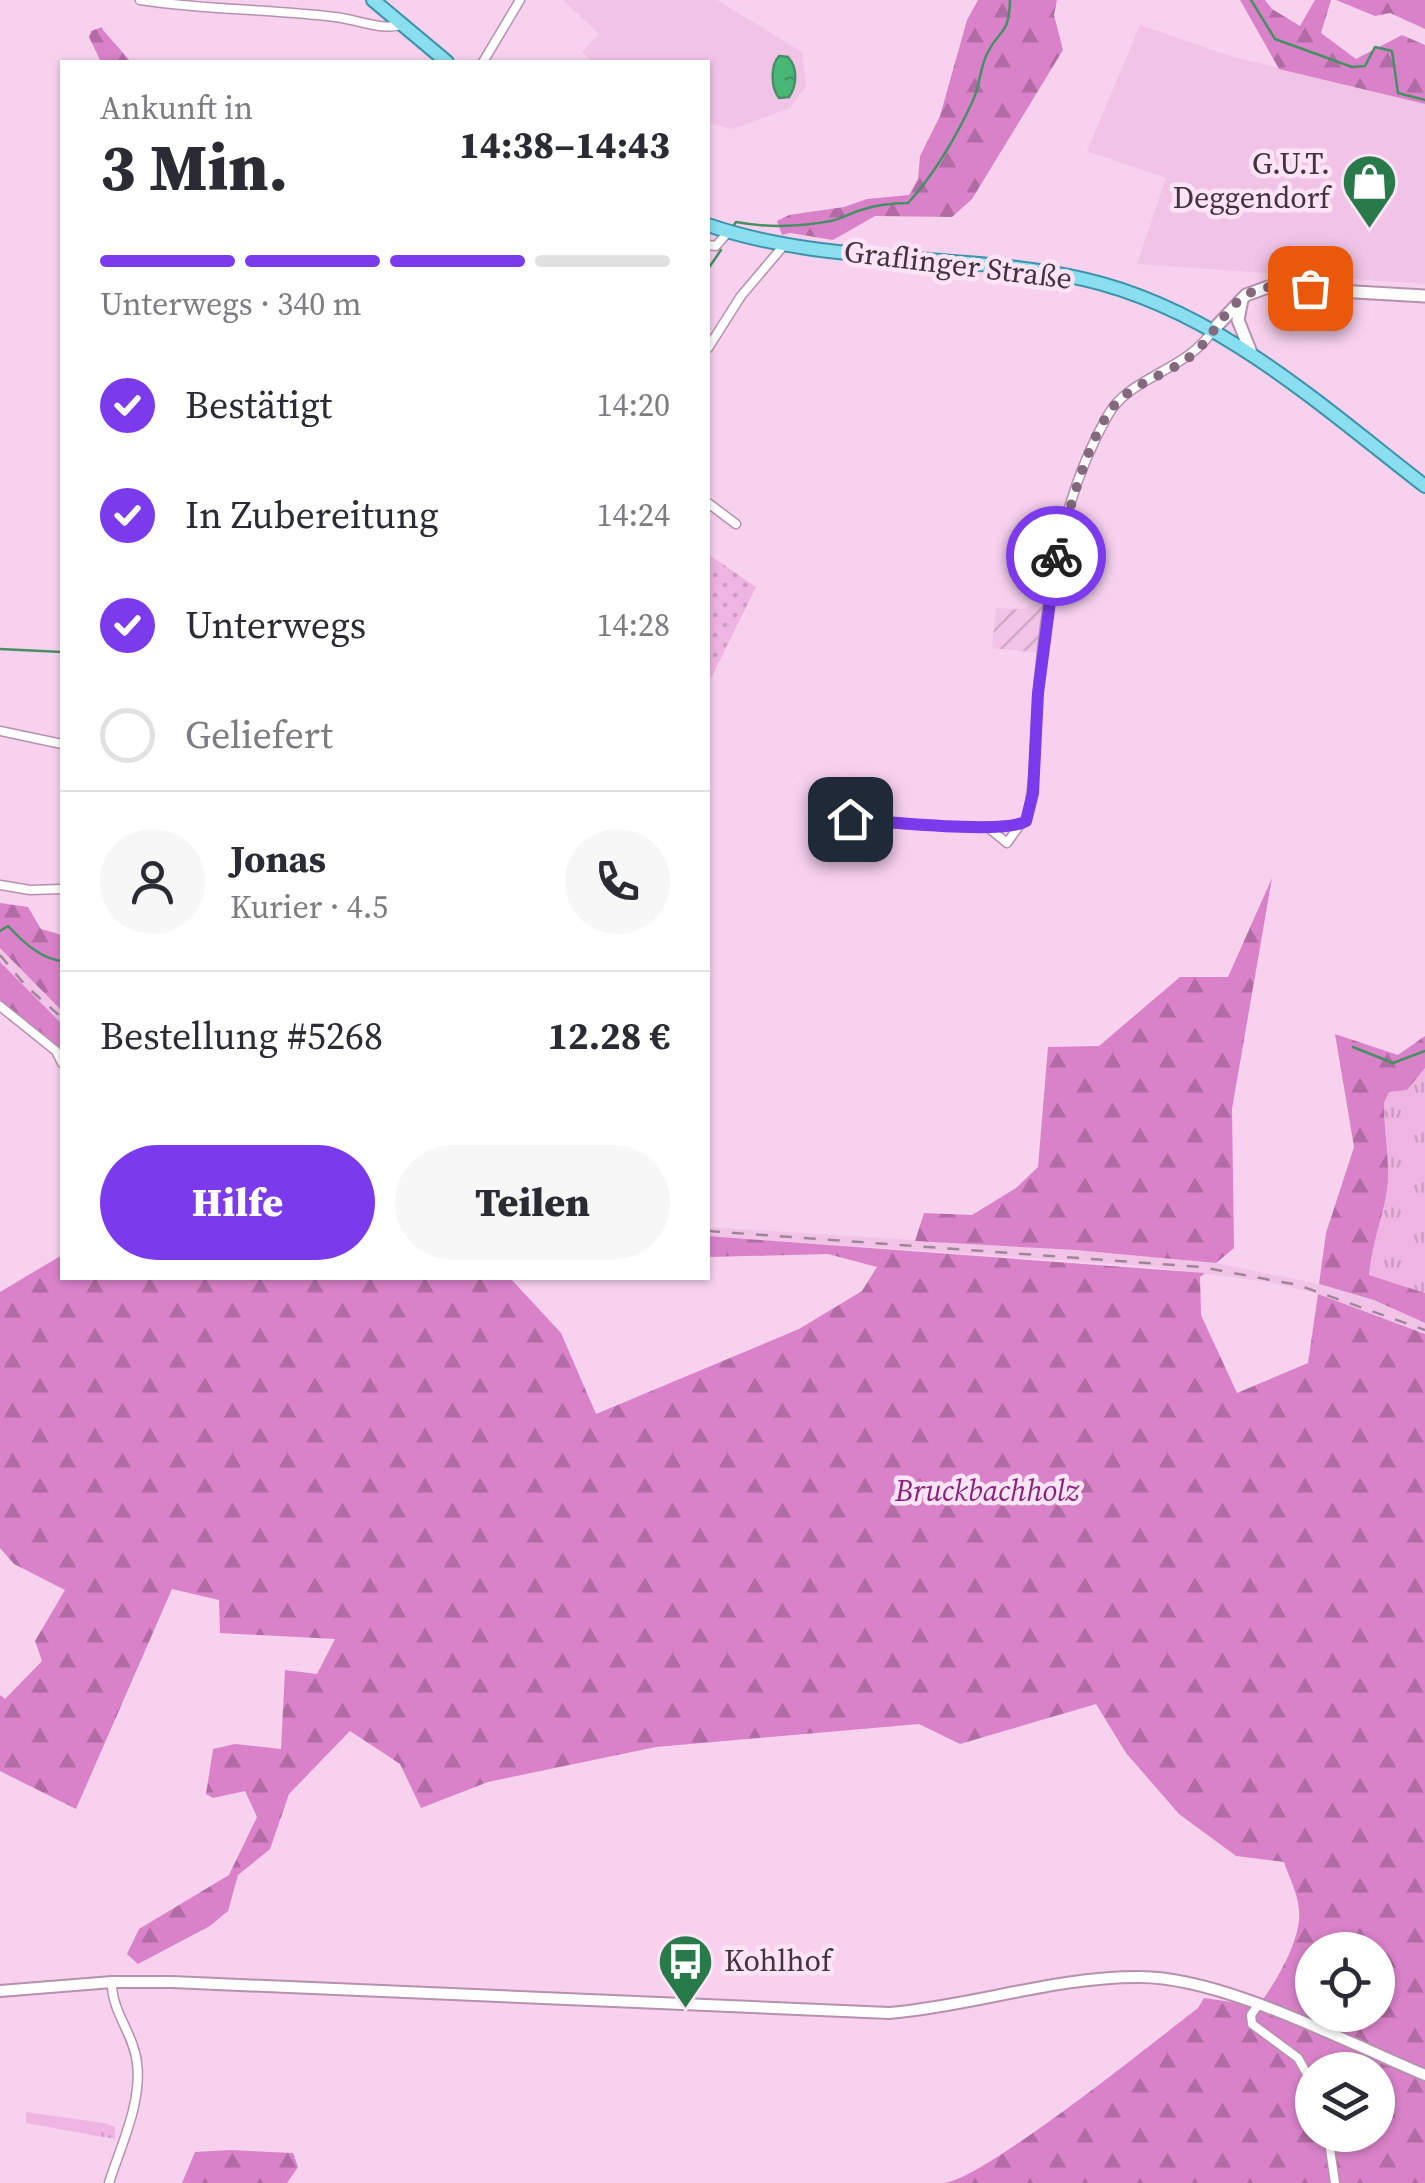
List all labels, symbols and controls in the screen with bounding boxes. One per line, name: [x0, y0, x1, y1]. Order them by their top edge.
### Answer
text: Ankunft in: [100, 86, 253, 130]
text: 14:38–14:43: [459, 119, 670, 171]
text: 3 Min.: [100, 123, 288, 212]
place label: G.U.T. Deggendorf: [1173, 143, 1332, 218]
shop icon: G.U.T. Deggendorf: [1339, 151, 1399, 230]
street label: Graflinger Straße: [842, 230, 1074, 299]
pin: [1268, 246, 1353, 331]
icon: bag: [1283, 261, 1338, 316]
text: Unterwegs · 340 m: [100, 282, 362, 326]
icon: check: [100, 378, 155, 433]
text: Bestätigt: [185, 379, 332, 431]
text: 14:20: [596, 383, 670, 427]
icon: check: [100, 488, 155, 543]
text: In Zubereitung: [185, 489, 439, 541]
text: 14:24: [596, 493, 670, 537]
courier: [1006, 506, 1106, 606]
icon: bike: [1029, 529, 1084, 584]
icon: check: [100, 598, 155, 653]
text: Unterwegs: [185, 599, 366, 651]
text: 14:28: [596, 603, 670, 647]
text: Geliefert: [185, 709, 333, 761]
pin: [808, 777, 893, 862]
icon: home: [823, 792, 878, 847]
button: person: [100, 829, 205, 934]
button: phone: [565, 829, 670, 934]
text: Jonas: [230, 833, 326, 885]
text: Kurier · 4.5: [230, 885, 388, 929]
text: Bestellung #5268: [100, 1010, 383, 1062]
text: 12.28 €: [547, 1010, 670, 1062]
button: Hilfe: [100, 1145, 375, 1260]
button: Teilen: [395, 1145, 670, 1260]
park label: Bruckbachholz: [894, 1470, 1080, 1511]
bus stop icon: Kohlhof: [655, 1931, 715, 2010]
map controls: [1295, 1932, 1395, 2152]
button: locate: [1295, 1932, 1395, 2032]
place label: Kohlhof: [724, 1940, 834, 1981]
button: layers: [1295, 2052, 1395, 2152]

